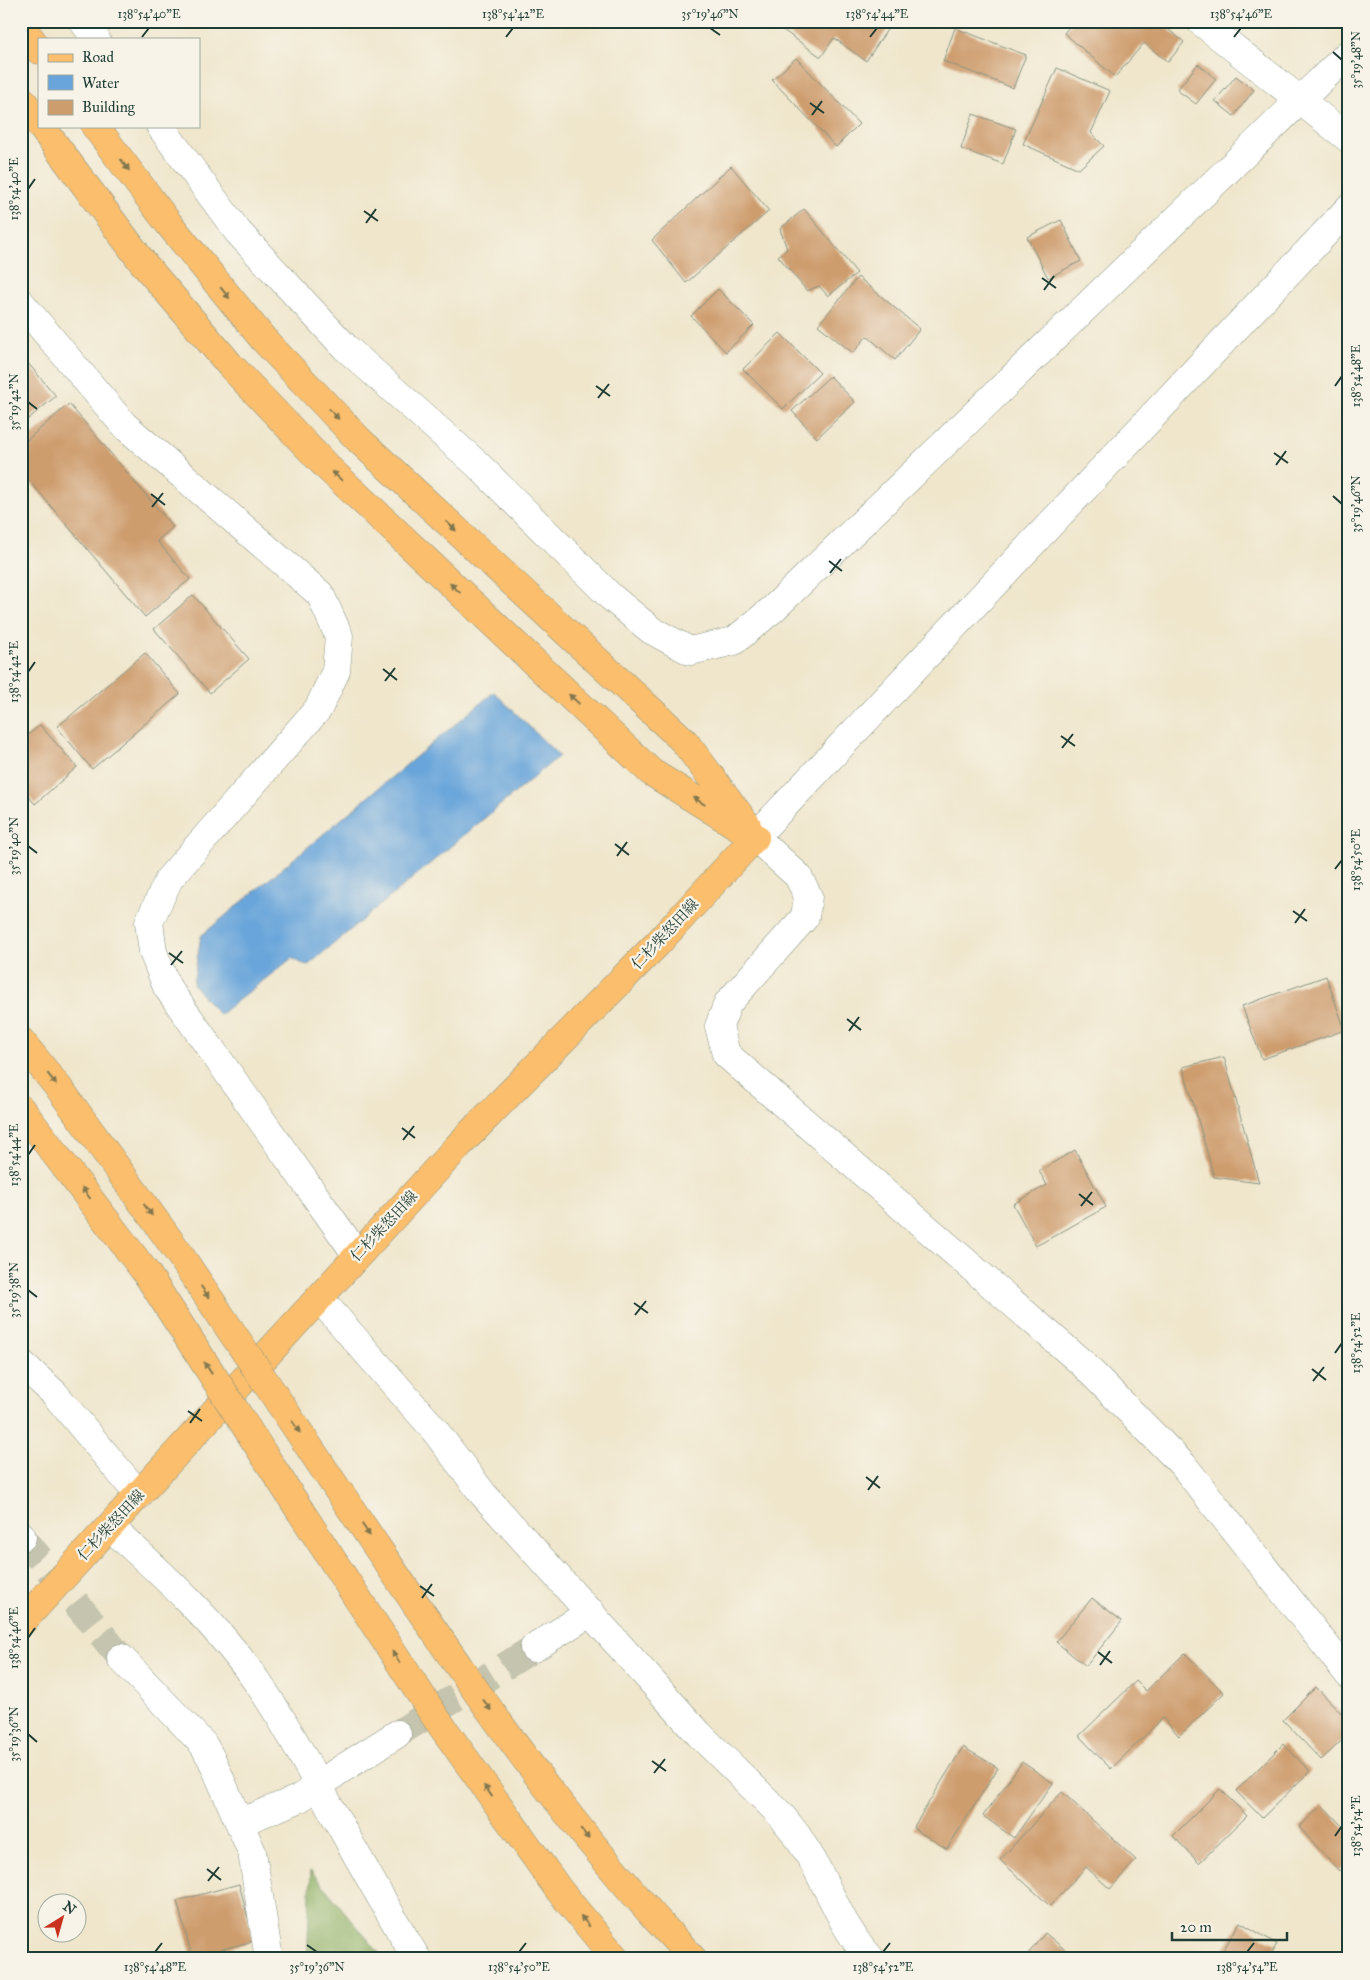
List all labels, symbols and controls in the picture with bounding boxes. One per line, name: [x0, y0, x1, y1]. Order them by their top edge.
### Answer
text: 138°54'40"E: [117, 7, 181, 21]
text: 138°54'42"E: [482, 7, 544, 21]
text: 35°19'46"N: [681, 7, 739, 21]
text: 138°54'44"E: [846, 7, 909, 21]
text: 138°54'46"E: [1210, 7, 1273, 21]
text: 35°19'48"N: [1349, 31, 1363, 89]
legend: [38, 38, 200, 128]
text: Road: [82, 48, 114, 66]
text: Water: [82, 74, 119, 92]
text: Building: [82, 98, 136, 116]
text: 138°54'40"E: [7, 157, 21, 221]
one-way arrow: [119, 158, 130, 171]
one-way arrow: [220, 286, 231, 299]
text: 138°54'48"E: [1349, 344, 1363, 407]
text: 35°19'42"N: [7, 373, 21, 431]
one-way arrow: [328, 407, 340, 419]
one-way arrow: [331, 470, 343, 482]
text: 35°19'46"N: [1349, 475, 1363, 533]
one-way arrow: [445, 520, 457, 532]
one-way arrow: [450, 582, 462, 594]
text: 138°54'42"E: [7, 641, 21, 703]
one-way arrow: [568, 693, 580, 705]
one-way arrow: [692, 797, 705, 806]
text: 35°19'40"N: [7, 817, 21, 875]
text: 138°54'50"E: [1349, 829, 1363, 891]
street label: 仁杉柴怒田線: [628, 895, 702, 973]
one-way arrow: [46, 1072, 57, 1085]
text: 138°54'44"E: [7, 1123, 21, 1186]
one-way arrow: [81, 1186, 91, 1200]
street label: 仁杉柴怒田線: [347, 1187, 421, 1265]
one-way arrow: [143, 1203, 153, 1217]
text: 35°19'38"N: [7, 1262, 21, 1318]
one-way arrow: [200, 1285, 210, 1299]
text: 138°54'52"E: [1349, 1312, 1363, 1373]
one-way arrow: [203, 1361, 212, 1375]
one-way arrow: [291, 1420, 301, 1434]
street label: 仁杉柴怒田線: [74, 1486, 148, 1564]
one-way arrow: [361, 1523, 371, 1537]
text: 138°54'46"E: [7, 1606, 21, 1669]
one-way arrow: [391, 1650, 401, 1664]
one-way arrow: [482, 1698, 492, 1712]
text: 35°19'36"N: [7, 1706, 21, 1762]
one-way arrow: [483, 1784, 493, 1798]
text: 138°54'54"E: [1349, 1795, 1363, 1857]
one-way arrow: [579, 1827, 590, 1840]
north arrow: [38, 1892, 88, 1942]
text: N: [60, 1898, 79, 1918]
scale bar: [1172, 1910, 1288, 1942]
one-way arrow: [580, 1915, 591, 1928]
text: 20 m: [1180, 1918, 1212, 1936]
text: 138°54'48"E: [124, 1960, 187, 1974]
text: 35°19'36"N: [289, 1960, 345, 1974]
text: 138°54'50"E: [488, 1960, 550, 1974]
text: 138°54'52"E: [853, 1960, 914, 1974]
text: 138°54'54"E: [1216, 1960, 1278, 1974]

